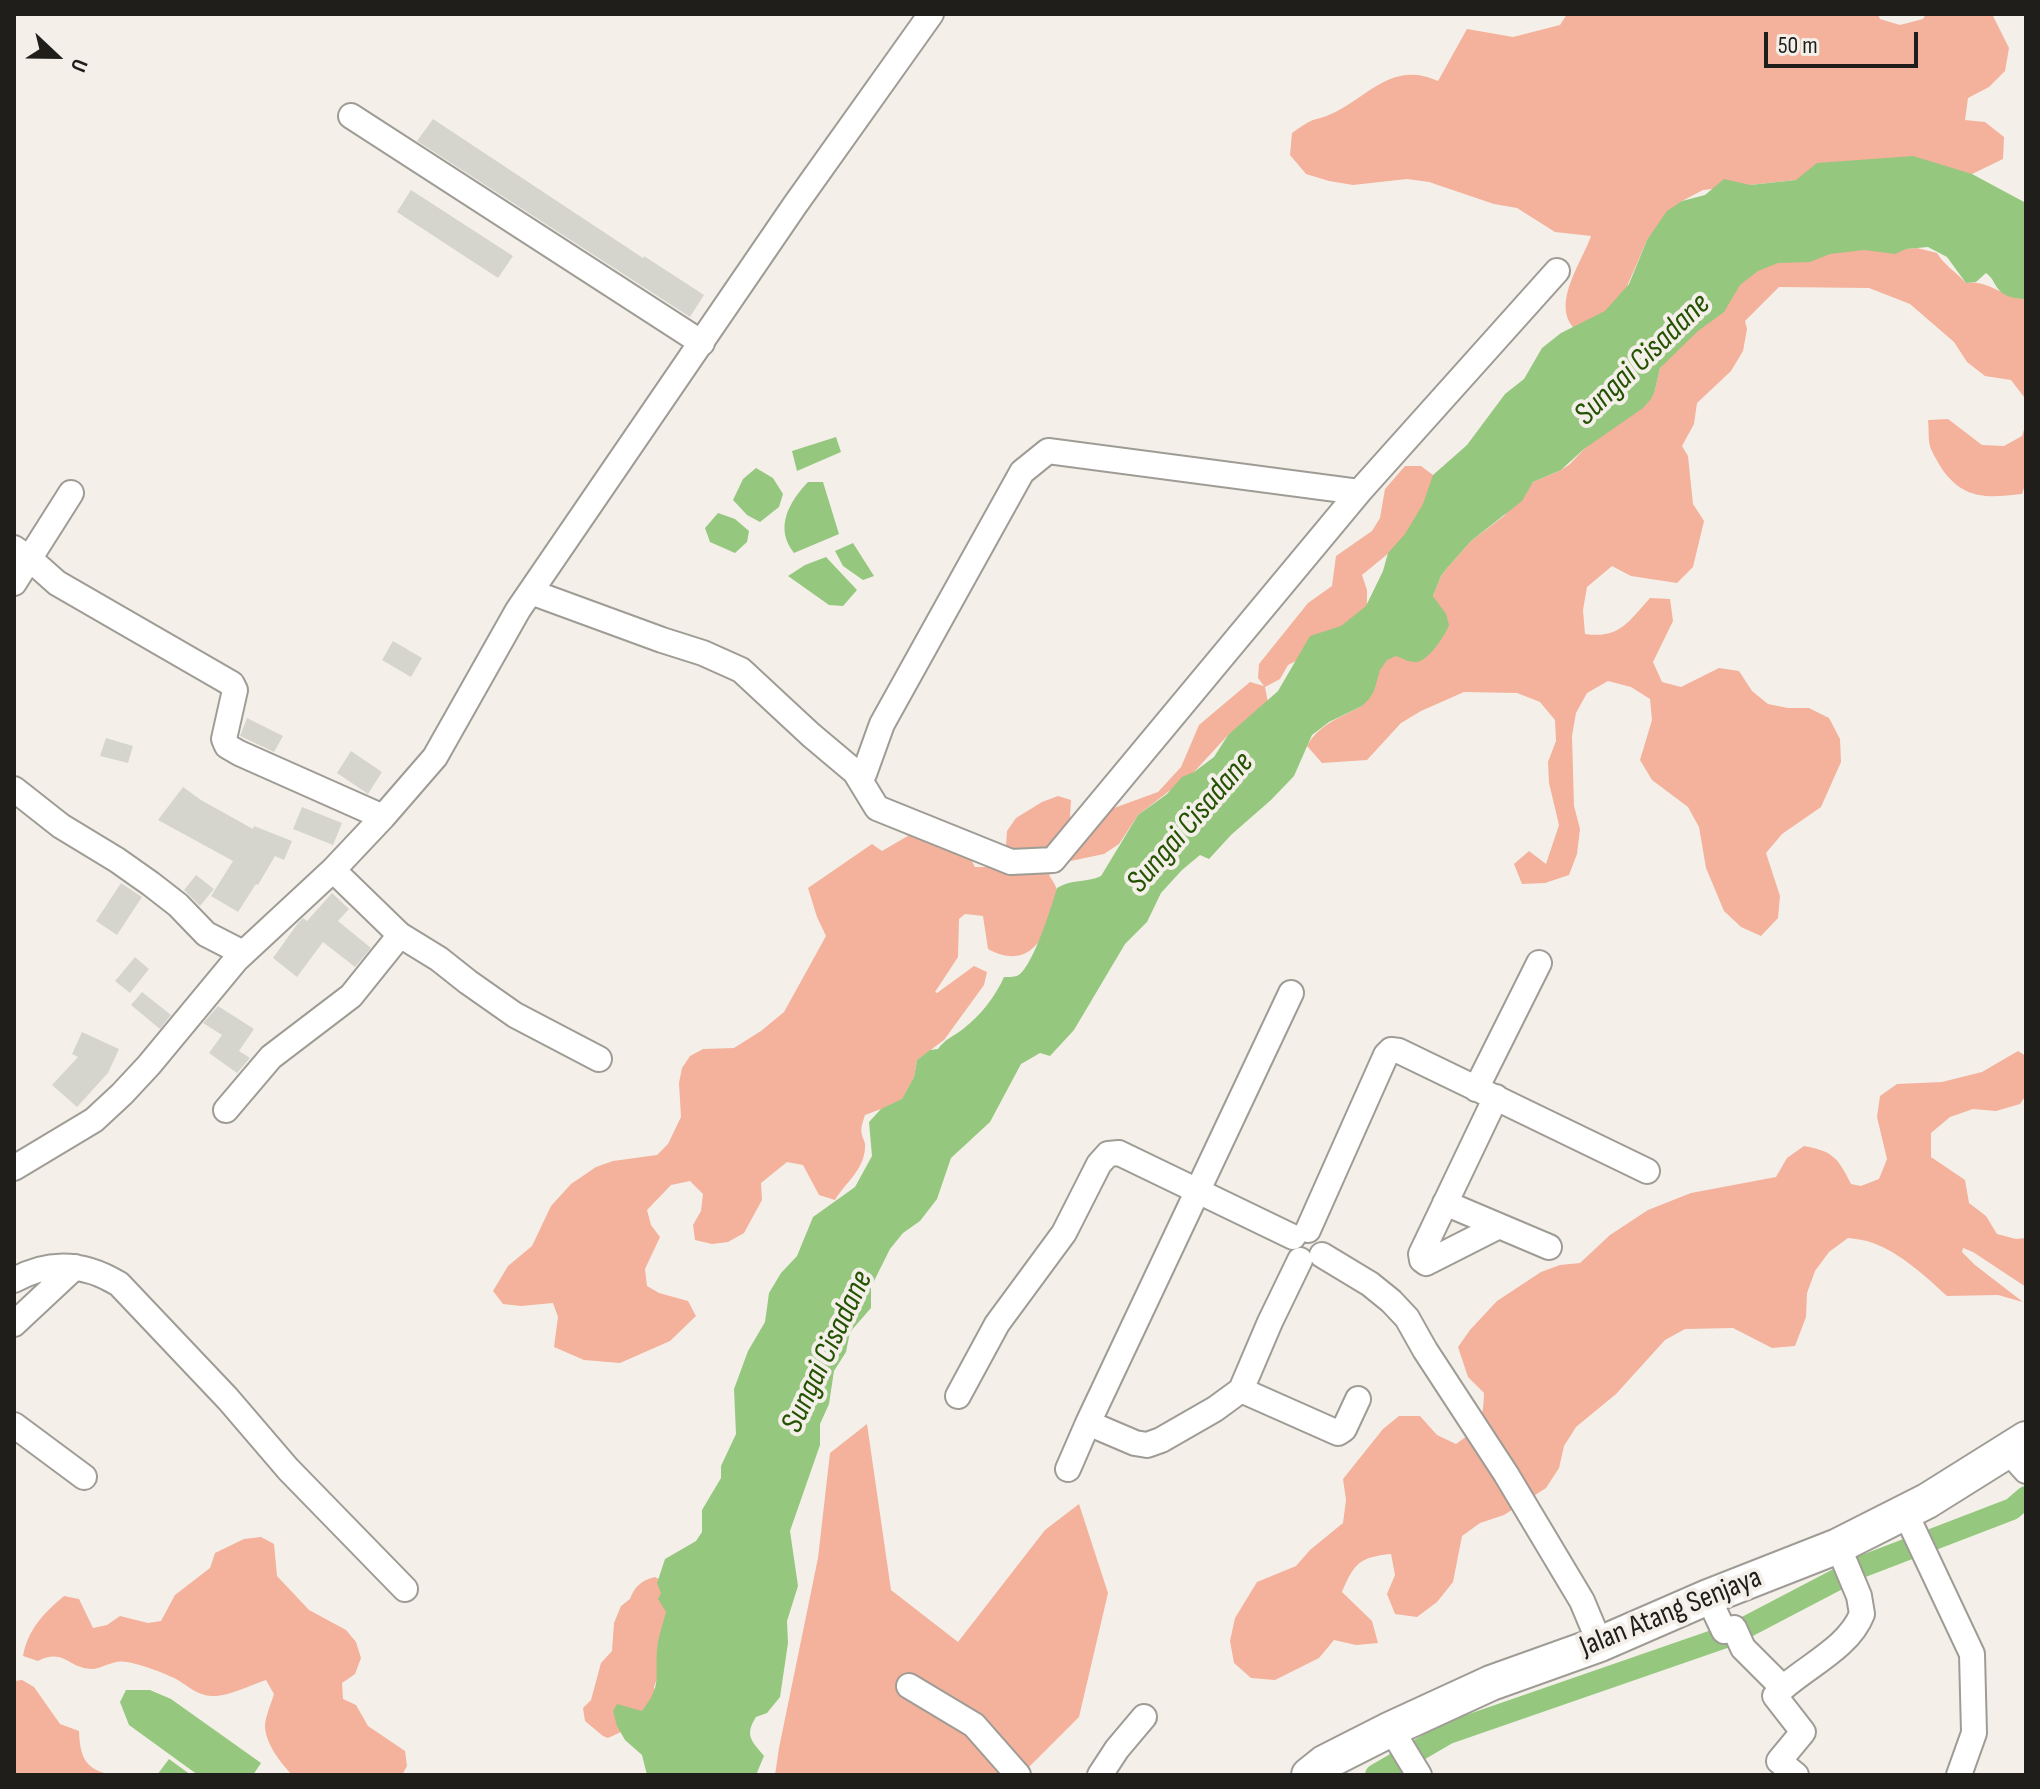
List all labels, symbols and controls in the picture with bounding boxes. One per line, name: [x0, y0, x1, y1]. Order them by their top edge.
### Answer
north arrow: [16, 16, 96, 96]
scale bar: [1768, 16, 1922, 66]
text: 50 m: [1778, 31, 1818, 60]
text: U: [64, 55, 93, 76]
water label: Sungai Cisadane: [1567, 286, 1719, 434]
water label: Sungai Cisadane: [1119, 745, 1263, 901]
water label: Sungai Cisadane: [774, 1265, 882, 1439]
street label: Jalan Atang Senjaya: [1575, 1560, 1767, 1666]

